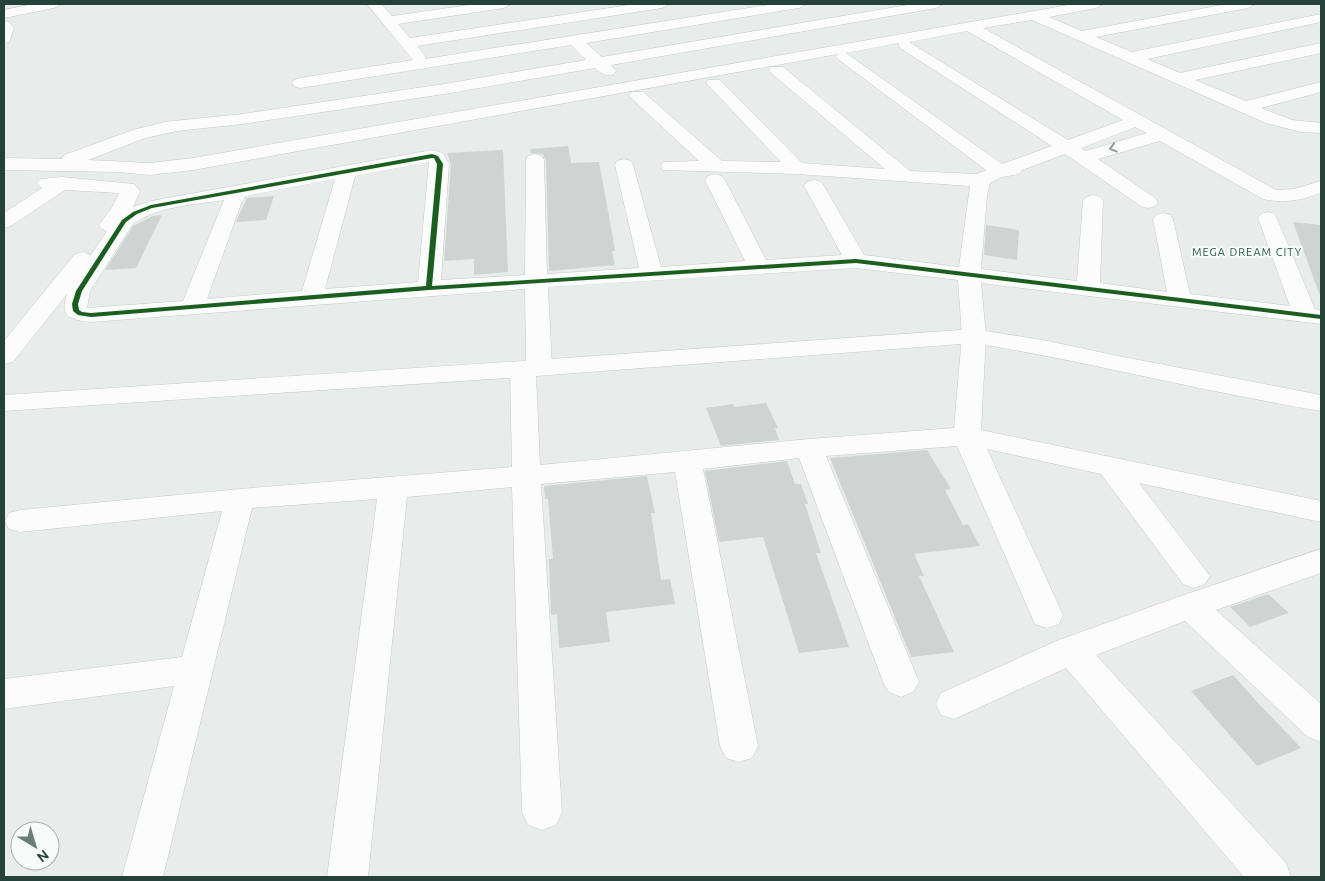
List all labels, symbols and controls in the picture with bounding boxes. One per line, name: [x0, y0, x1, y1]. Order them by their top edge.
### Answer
one-way arrow: [1110, 143, 1118, 153]
district label: MEGA DREAM CITY: [1192, 246, 1302, 258]
north arrow: [10, 821, 60, 871]
text: N: [34, 847, 52, 866]

